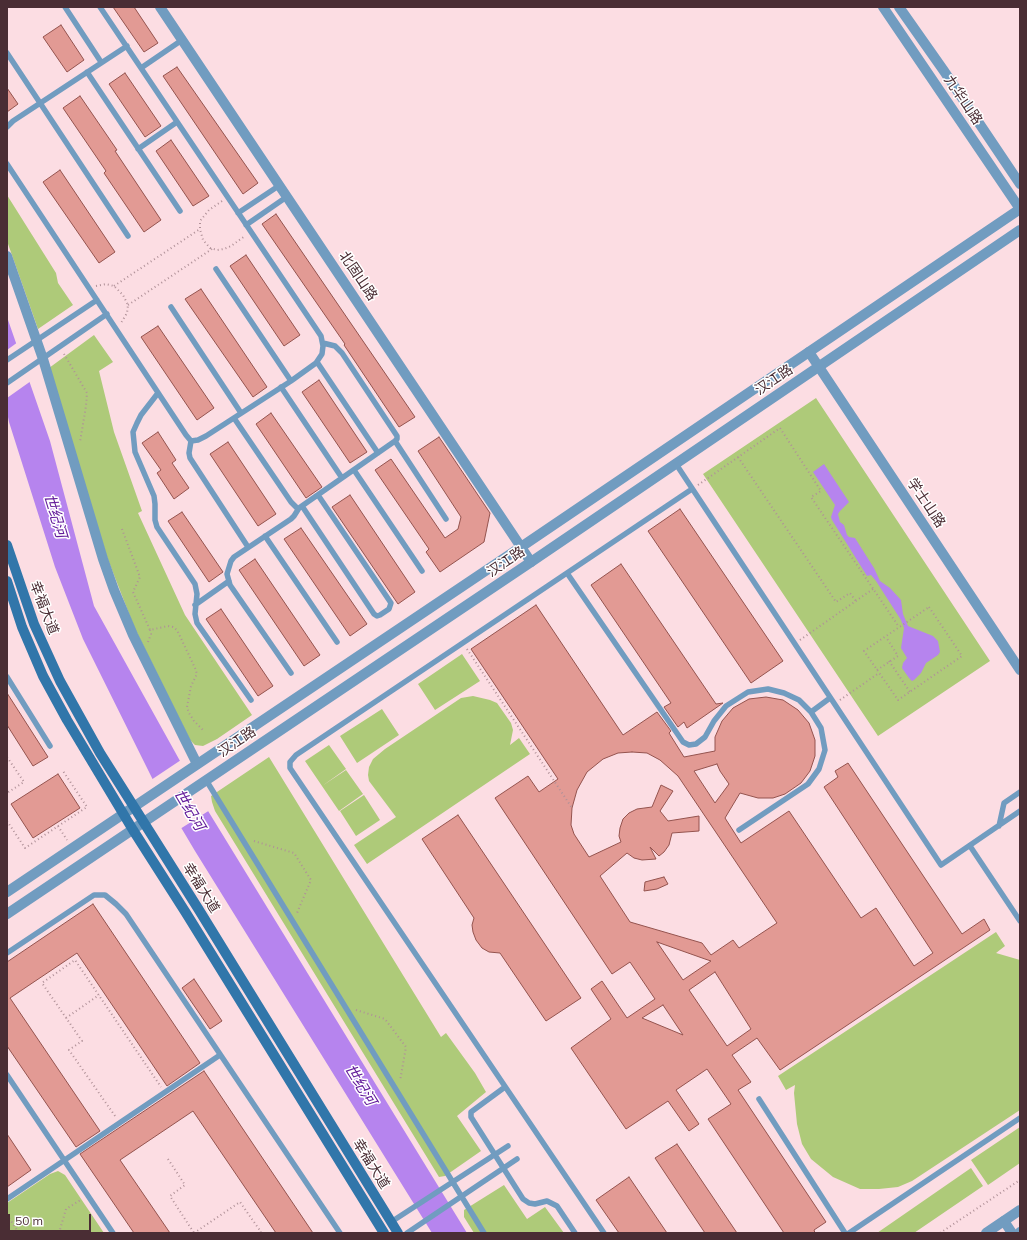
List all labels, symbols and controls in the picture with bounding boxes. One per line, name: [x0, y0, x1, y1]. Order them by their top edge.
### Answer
street label: 九华山路: [940, 72, 986, 128]
street label: 北固山路: [335, 248, 381, 304]
street label: 汉江路: [752, 361, 796, 399]
street label: 学士山路: [903, 475, 949, 531]
water label: 世纪河: [40, 492, 70, 540]
street label: 汉江路: [484, 543, 528, 581]
street label: 幸福大道: [26, 579, 62, 637]
street label: 汉江路: [215, 723, 259, 761]
water label: 世纪河: [170, 786, 208, 834]
street label: 幸福大道: [179, 860, 223, 916]
water label: 世纪河: [340, 1061, 380, 1109]
street label: 幸福大道: [349, 1136, 393, 1192]
scale bar: [10, 1206, 93, 1232]
text: 50 m: [15, 1213, 43, 1228]

